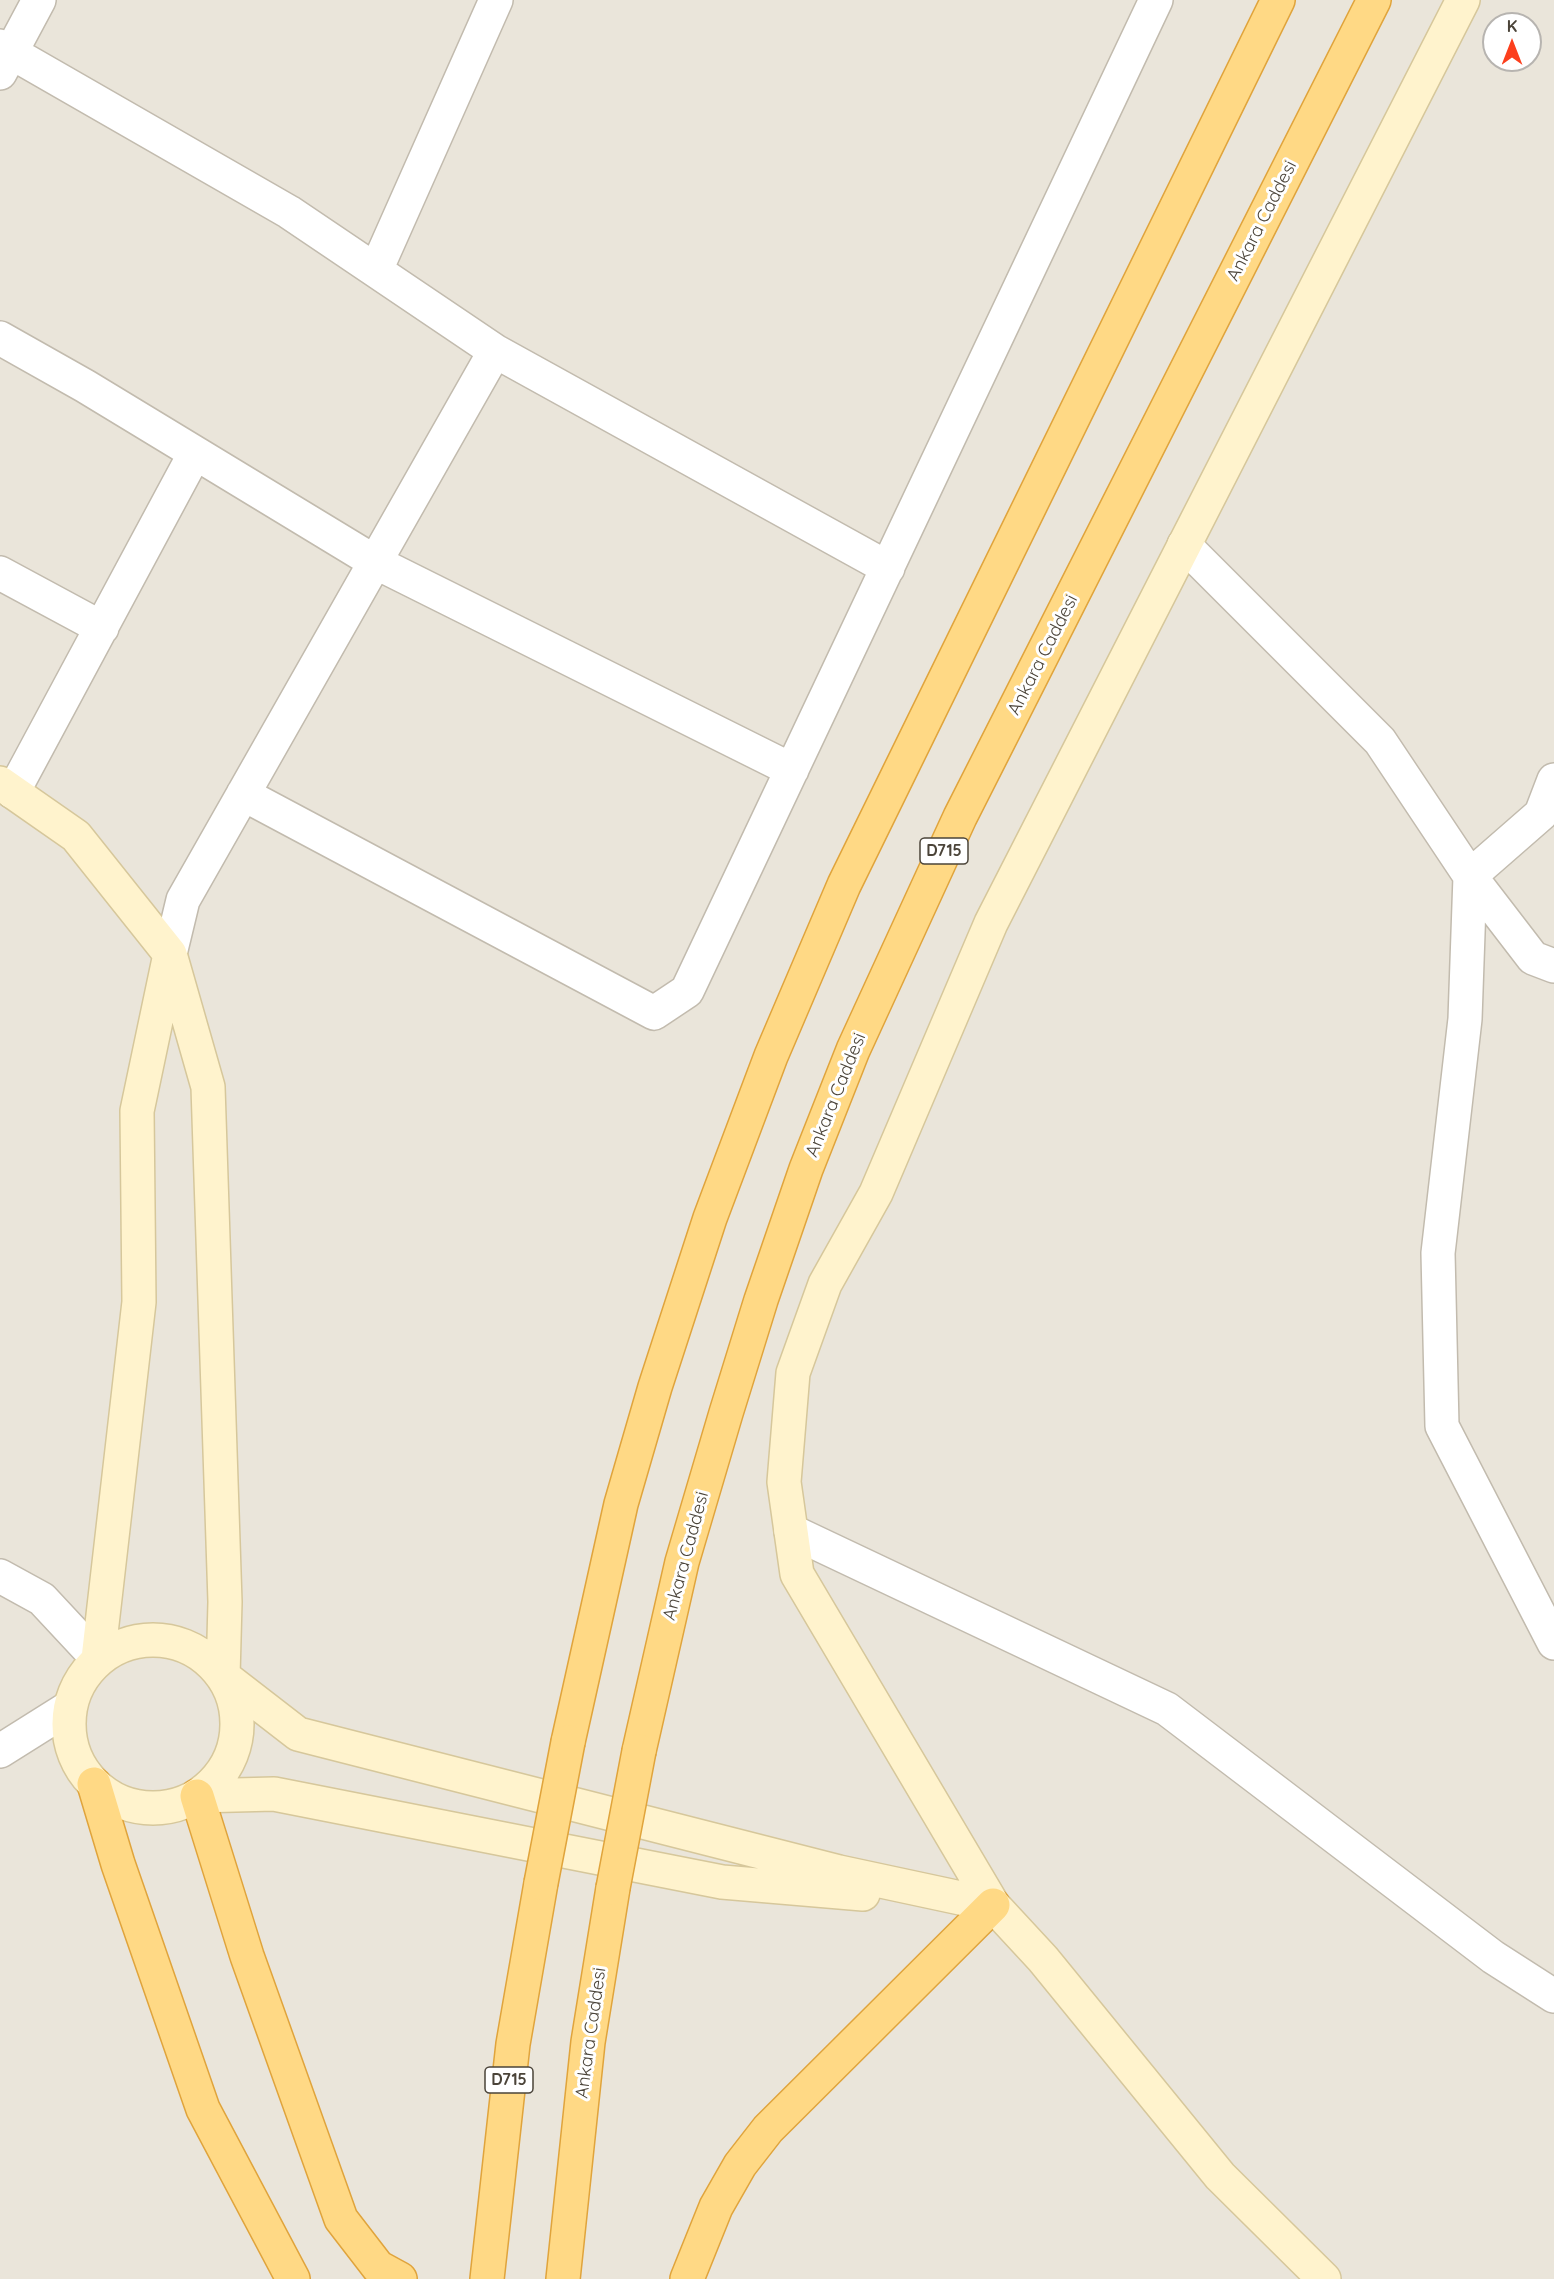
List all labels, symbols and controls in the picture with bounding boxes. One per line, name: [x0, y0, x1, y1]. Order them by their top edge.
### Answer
north arrow: [1482, 12, 1542, 72]
text: K: [1507, 16, 1517, 36]
street label: Ankara Caddesi: [1222, 157, 1302, 285]
street label: Ankara Caddesi: [1003, 591, 1083, 719]
road number: D715: [920, 838, 968, 864]
street label: Ankara Caddesi: [801, 1030, 871, 1160]
street label: Ankara Caddesi: [658, 1489, 714, 1623]
street label: Ankara Caddesi: [571, 1966, 611, 2100]
road number: D715: [485, 2067, 533, 2093]

